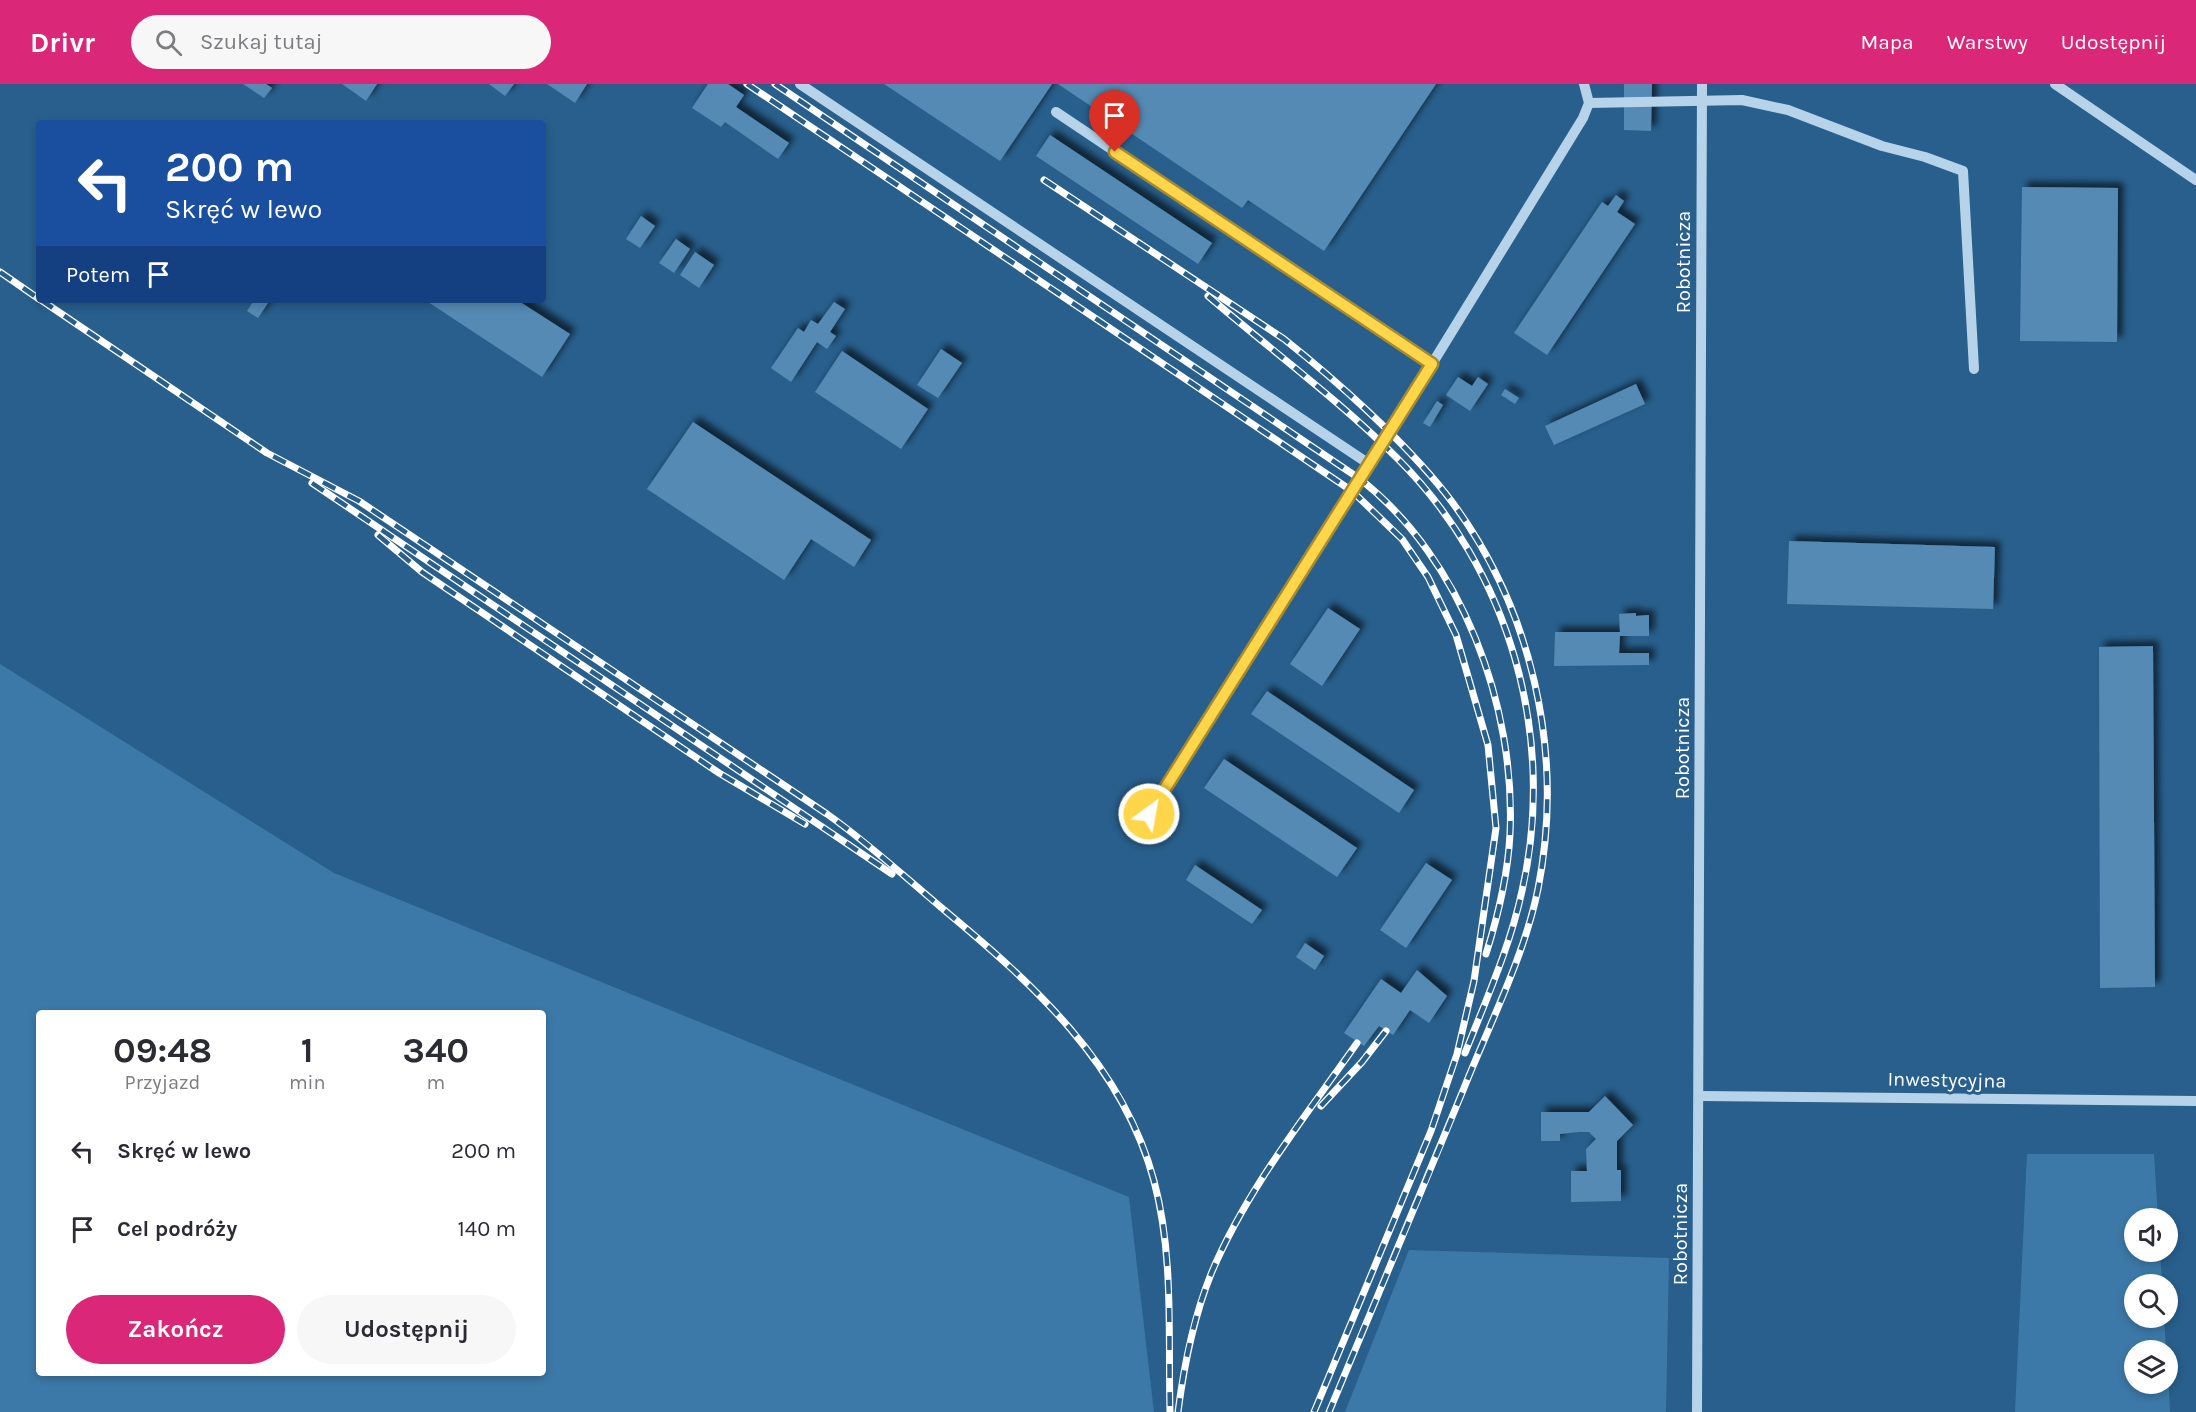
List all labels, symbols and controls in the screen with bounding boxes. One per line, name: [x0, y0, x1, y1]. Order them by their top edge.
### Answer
search box: [131, 15, 551, 69]
text: Drivr: [30, 26, 95, 59]
icon: search: [152, 26, 185, 59]
text: Szukaj tutaj: [200, 29, 322, 55]
text: Mapa: [1860, 30, 1914, 54]
text: Warstwy: [1947, 30, 2028, 54]
text: Udostępnij: [2061, 30, 2166, 54]
pin: [1089, 90, 1140, 152]
icon: arrive: [1098, 99, 1131, 132]
text: 200 m: [165, 142, 294, 192]
icon: left: [66, 144, 144, 222]
text: Skręć w lewo: [165, 193, 322, 225]
street label: Robotnicza: [1672, 211, 1695, 313]
icon: arrive: [142, 258, 175, 291]
text: Potem: [66, 262, 130, 288]
street label: Robotnicza: [1671, 697, 1694, 799]
position arrow: [1117, 782, 1181, 846]
text: 09:48: [113, 1029, 212, 1071]
text: 1: [301, 1029, 314, 1071]
text: 340: [403, 1029, 469, 1071]
street label: Inwestycyjna: [1887, 1067, 2007, 1093]
text: Przyjazd: [125, 1071, 200, 1094]
text: min: [289, 1071, 326, 1094]
text: m: [426, 1071, 445, 1094]
icon: left: [66, 1135, 99, 1168]
text: Skręć w lewo: [117, 1138, 251, 1164]
text: 200 m: [451, 1138, 516, 1164]
street label: Robotnicza: [1669, 1183, 1692, 1285]
map controls: [2124, 1208, 2178, 1394]
button: sound: [2124, 1208, 2178, 1262]
icon: arrive: [66, 1213, 99, 1246]
text: Cel podróży: [117, 1216, 237, 1242]
text: 140 m: [458, 1216, 516, 1242]
button: search: [2124, 1274, 2178, 1328]
button: Zakończ: [66, 1295, 285, 1364]
button: Udostępnij: [297, 1295, 516, 1364]
button: layers: [2124, 1340, 2178, 1394]

